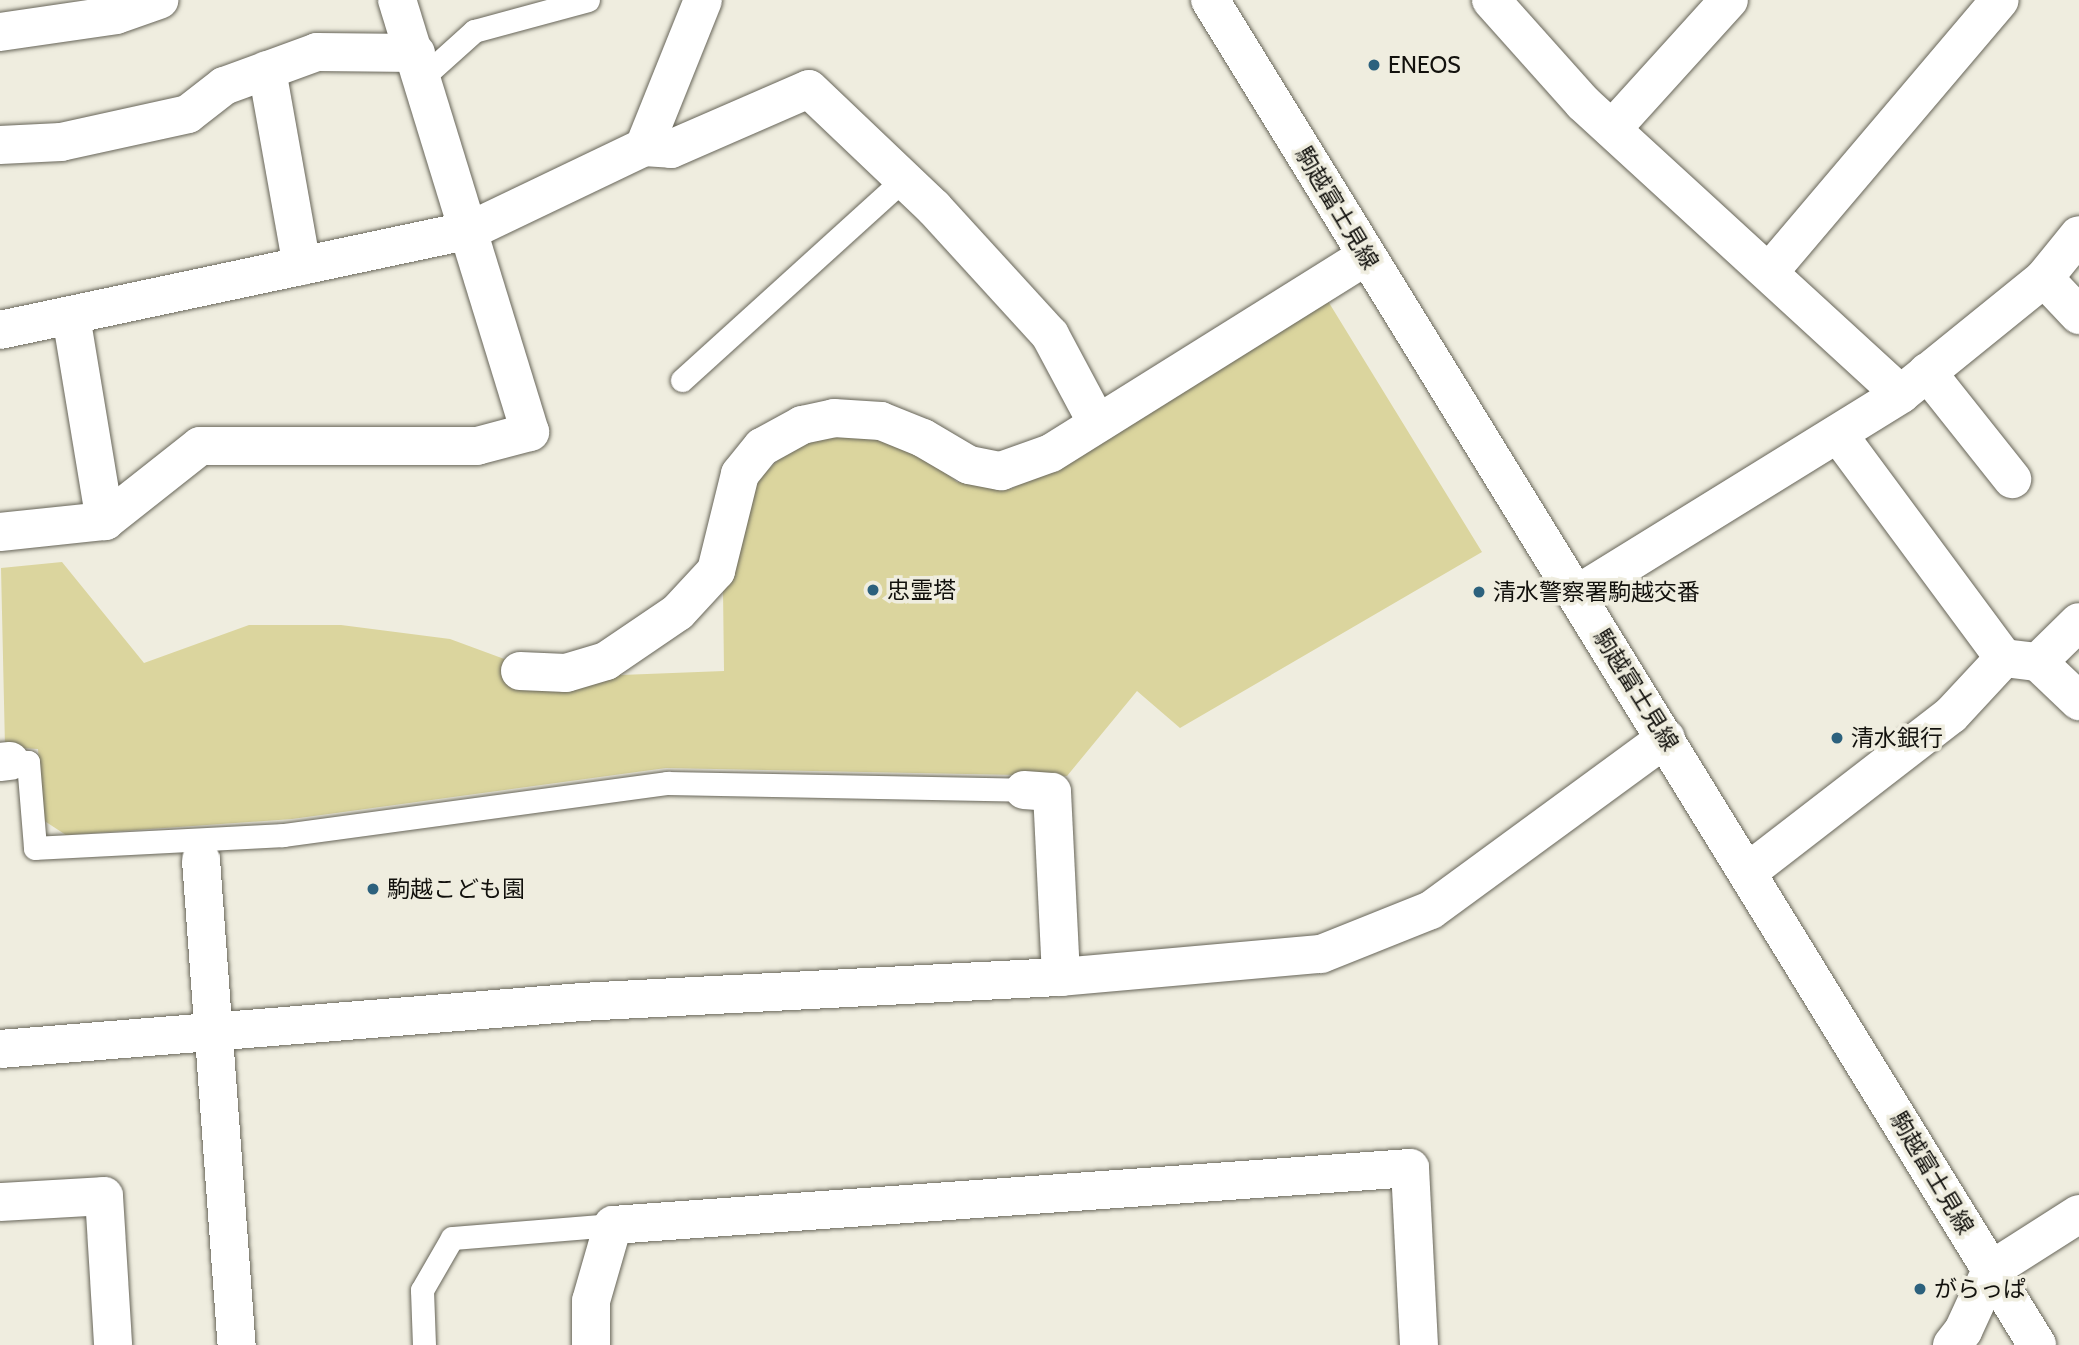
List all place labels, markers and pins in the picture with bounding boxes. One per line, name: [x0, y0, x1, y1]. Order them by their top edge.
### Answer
place label: ENEOS: [1388, 51, 1461, 79]
marker: ENEOS: [1366, 57, 1382, 73]
place label: 忠霊塔: [887, 576, 956, 604]
place label: 清水警察署駒越交番: [1493, 578, 1700, 606]
marker: 忠霊塔: [865, 582, 881, 598]
marker: 清水警察署駒越交番: [1471, 584, 1487, 600]
place label: 清水銀行: [1851, 724, 1943, 752]
marker: 清水銀行: [1829, 730, 1845, 746]
place label: 駒越こども園: [387, 875, 525, 903]
marker: 駒越こども園: [365, 881, 381, 897]
place label: がらっぱ: [1934, 1275, 2026, 1303]
marker: がらっぱ: [1912, 1281, 1928, 1297]

